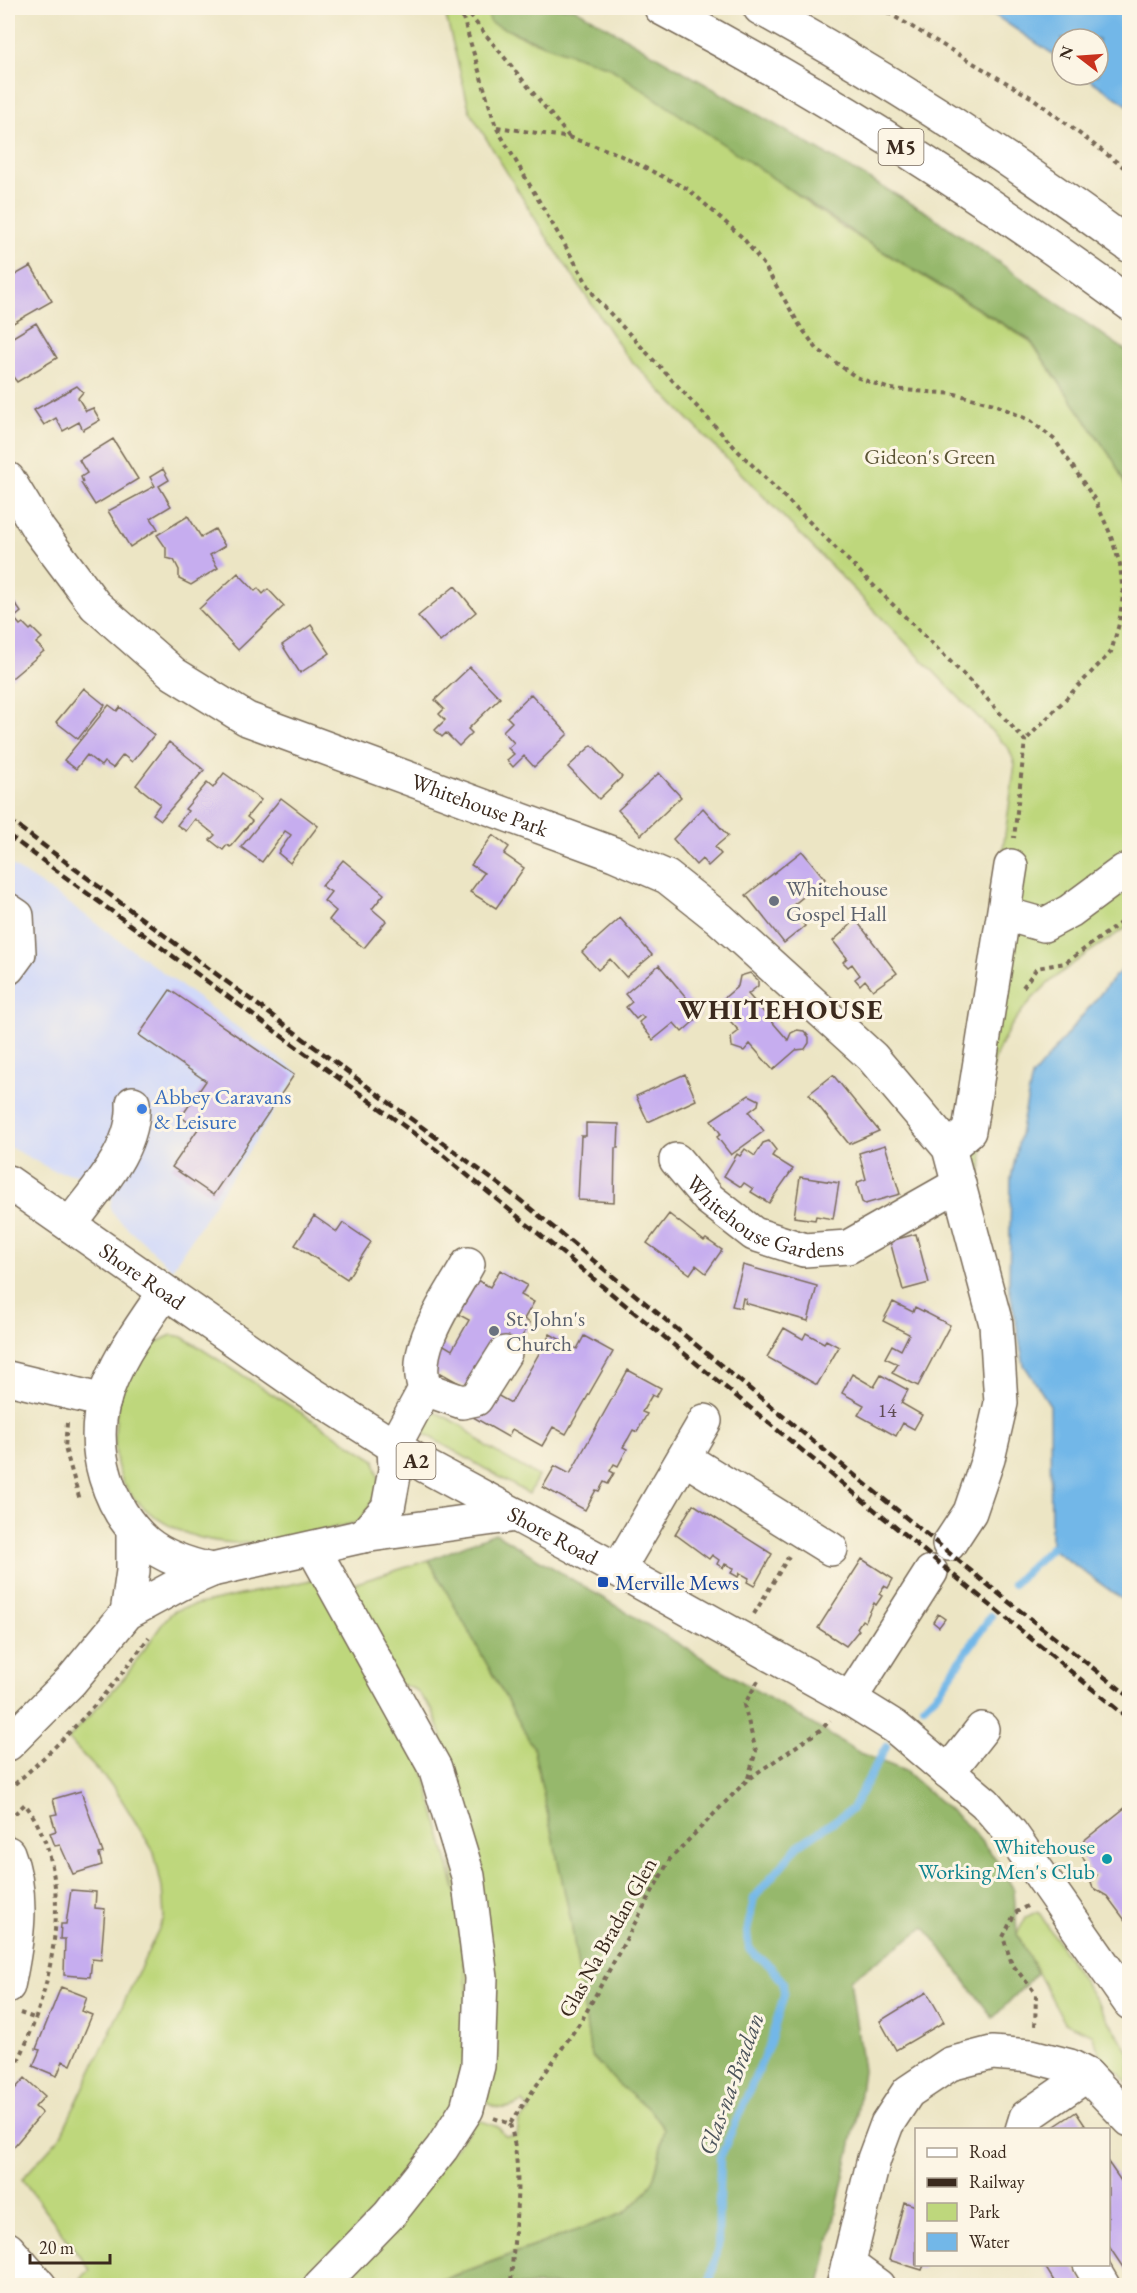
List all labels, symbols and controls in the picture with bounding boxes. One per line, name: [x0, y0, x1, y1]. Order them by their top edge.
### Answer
north arrow: [1050, 27, 1110, 87]
text: N: [1054, 43, 1078, 62]
road number: M5: [878, 129, 924, 165]
park label: Gideon's Green: [864, 442, 996, 471]
street label: Whitehouse Park: [407, 767, 553, 844]
place label: Whitehouse Gospel Hall: [786, 874, 888, 928]
marker: Whitehouse Gospel Hall: [767, 894, 781, 908]
district label: WHITEHOUSE: [678, 991, 884, 1027]
place label: Abbey Caravans & Leisure: [153, 1082, 291, 1136]
marker: Abbey Caravans & Leisure: [135, 1102, 149, 1116]
street label: Whitehouse Gardens: [680, 1169, 845, 1265]
street label: Shore Road: [93, 1236, 192, 1317]
place label: St. John's Church: [506, 1304, 585, 1358]
marker: St. John's Church: [487, 1324, 501, 1338]
house number: 14: [877, 1397, 897, 1423]
road number: A2: [396, 1443, 436, 1479]
street label: Shore Road: [502, 1499, 604, 1572]
place label: Merville Mews: [615, 1568, 739, 1597]
marker: Merville Mews: [596, 1575, 610, 1589]
place label: Whitehouse Working Men's Club: [918, 1832, 1095, 1886]
street label: Glas Na Bradan Glen: [551, 1852, 664, 2022]
marker: Whitehouse Working Men's Club: [1100, 1852, 1114, 1866]
water label: Glas-na-Bradan: [690, 2008, 771, 2159]
legend: [915, 2128, 1110, 2266]
text: Road: [969, 2140, 1008, 2163]
text: Railway: [969, 2170, 1025, 2193]
text: Park: [969, 2200, 1000, 2223]
scale bar: [30, 2227, 110, 2265]
text: Water: [969, 2230, 1010, 2253]
text: 20 m: [39, 2236, 74, 2259]

